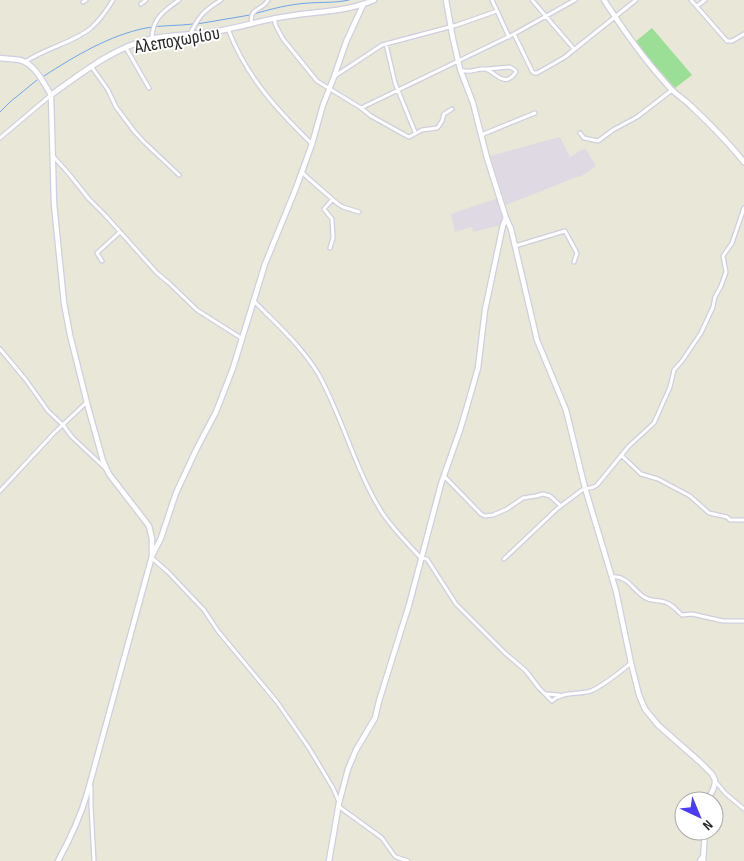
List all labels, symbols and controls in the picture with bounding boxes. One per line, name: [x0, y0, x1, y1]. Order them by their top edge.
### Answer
street label: Αλεποχωρίου: [132, 22, 222, 59]
north arrow: [674, 791, 724, 841]
text: N: [699, 816, 716, 834]

